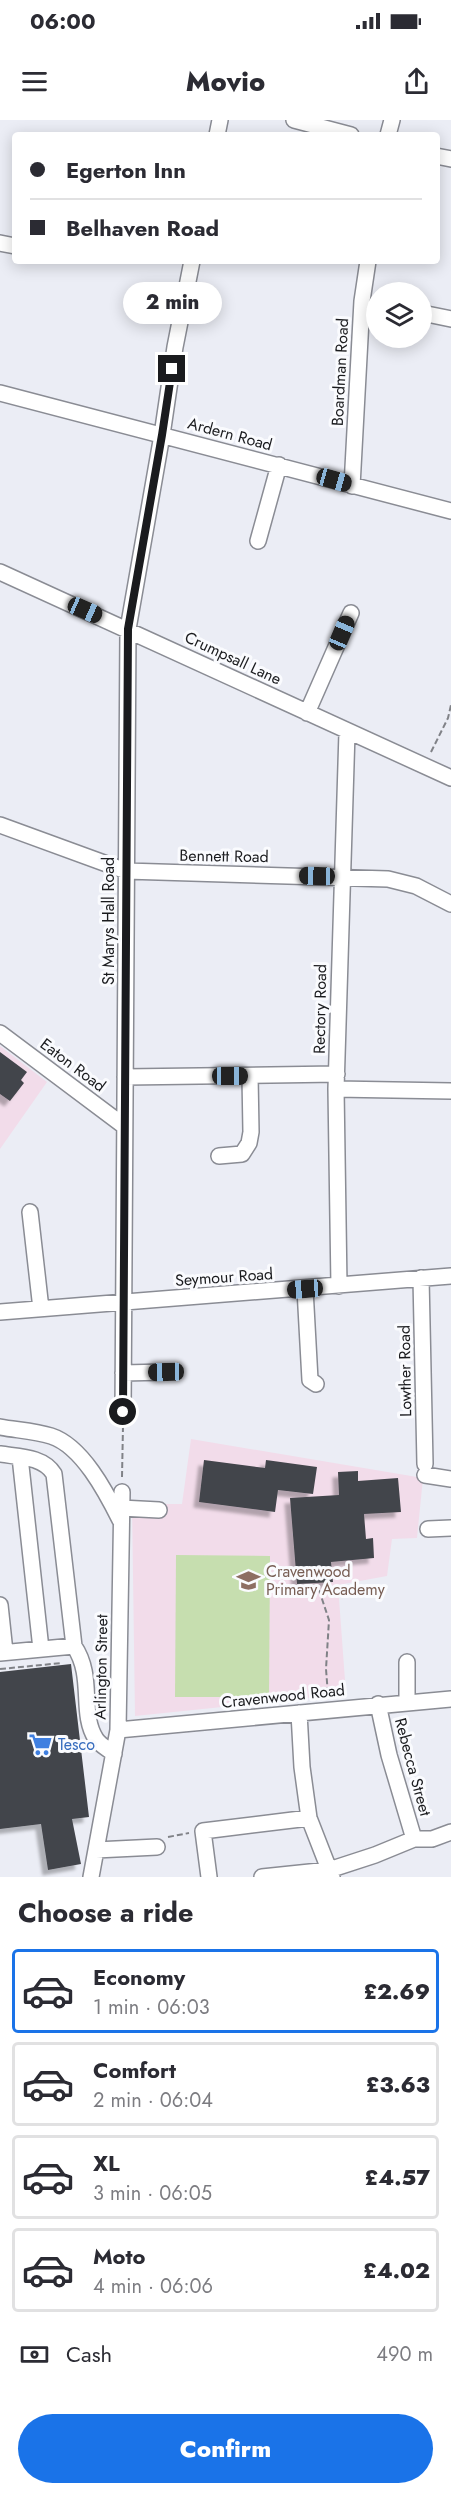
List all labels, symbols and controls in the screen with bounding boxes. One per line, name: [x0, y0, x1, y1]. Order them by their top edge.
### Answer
text: 06:00: [30, 5, 96, 37]
text: Movio: [186, 62, 265, 101]
icon: menu: [18, 65, 51, 98]
icon: share: [400, 65, 433, 98]
text: Egerton Inn: [66, 154, 186, 186]
text: Belhaven Road: [66, 212, 219, 244]
callout: 2 min: [122, 282, 222, 324]
map controls: [366, 282, 432, 348]
button: layers: [366, 282, 432, 348]
text: 2 min: [146, 288, 199, 317]
street label: Boardman Road: [326, 318, 354, 426]
route end: [158, 355, 185, 382]
street label: Ardern Road: [185, 412, 275, 456]
car: [314, 466, 354, 494]
car: [65, 594, 105, 626]
car: [327, 613, 357, 653]
street label: Crumpsall Lane: [181, 626, 285, 690]
street label: Bennett Road: [179, 844, 269, 868]
street label: St Marys Hall Road: [97, 857, 120, 985]
car: [299, 867, 335, 885]
street label: Rectory Road: [308, 964, 332, 1054]
street label: Eaton Road: [35, 1033, 111, 1097]
car: [212, 1067, 248, 1085]
street label: Seymour Road: [174, 1262, 274, 1292]
car: [286, 1279, 324, 1299]
street label: Lowther Road: [393, 1325, 417, 1417]
car: [148, 1363, 184, 1381]
route start: [109, 1398, 136, 1425]
place label: Cravenwood Primary Academy: [266, 1560, 386, 1601]
school or university icon: Cravenwood Primary Academy: [235, 1567, 261, 1593]
street label: Arlington Street: [89, 1614, 113, 1720]
street label: Cravenwood Road: [220, 1678, 346, 1714]
street label: Rebecca Street: [389, 1715, 437, 1819]
supermarket icon: Tesco: [27, 1731, 53, 1757]
place label: Tesco: [58, 1733, 95, 1756]
text: Choose a ride: [18, 1893, 193, 1932]
text: Economy: [93, 1961, 185, 1993]
icon: car: [21, 1964, 75, 2018]
text: £2.69: [363, 1975, 430, 2007]
text: 1 min · 06:03: [93, 1993, 210, 2022]
text: Comfort: [93, 2054, 176, 2086]
icon: car: [21, 2057, 75, 2111]
text: £3.63: [366, 2068, 430, 2100]
text: 2 min · 06:04: [93, 2086, 213, 2115]
text: XL: [93, 2147, 120, 2179]
icon: car: [21, 2150, 75, 2204]
text: £4.57: [365, 2161, 430, 2193]
text: 3 min · 06:05: [93, 2179, 212, 2208]
text: Moto: [93, 2240, 146, 2272]
icon: car: [21, 2243, 75, 2297]
text: £4.02: [363, 2254, 430, 2286]
text: 4 min · 06:06: [93, 2272, 213, 2301]
icon: cash: [18, 2338, 51, 2371]
text: Cash: [66, 2338, 112, 2370]
text: 490 m: [376, 2340, 433, 2369]
button: Confirm: [18, 2414, 433, 2483]

